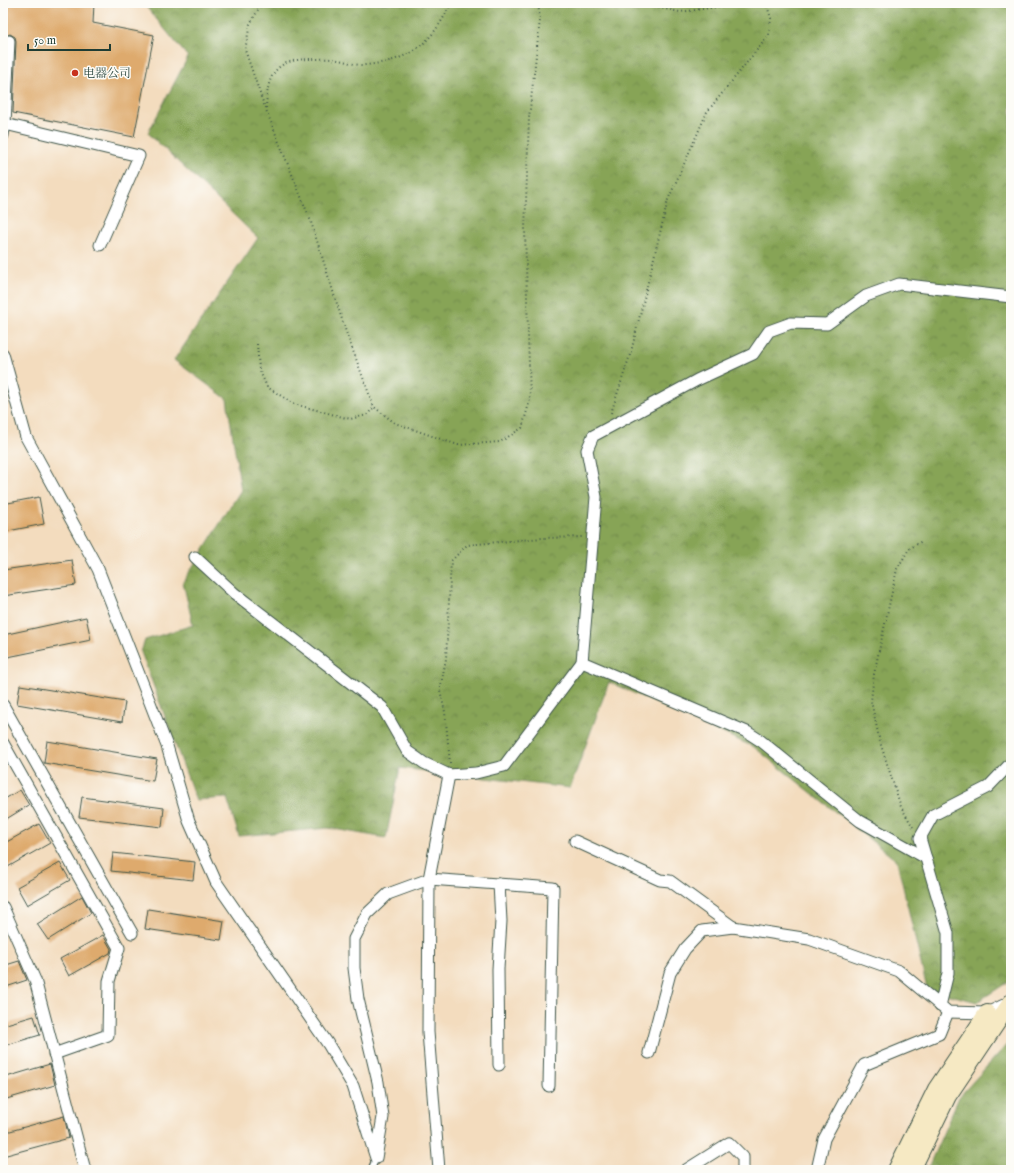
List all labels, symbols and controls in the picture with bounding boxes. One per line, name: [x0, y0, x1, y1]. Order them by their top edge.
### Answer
scale bar: [28, 26, 110, 52]
text: 50 m: [34, 33, 56, 48]
place label: 电器公司: [83, 66, 131, 81]
marker: 电器公司: [70, 68, 80, 78]

